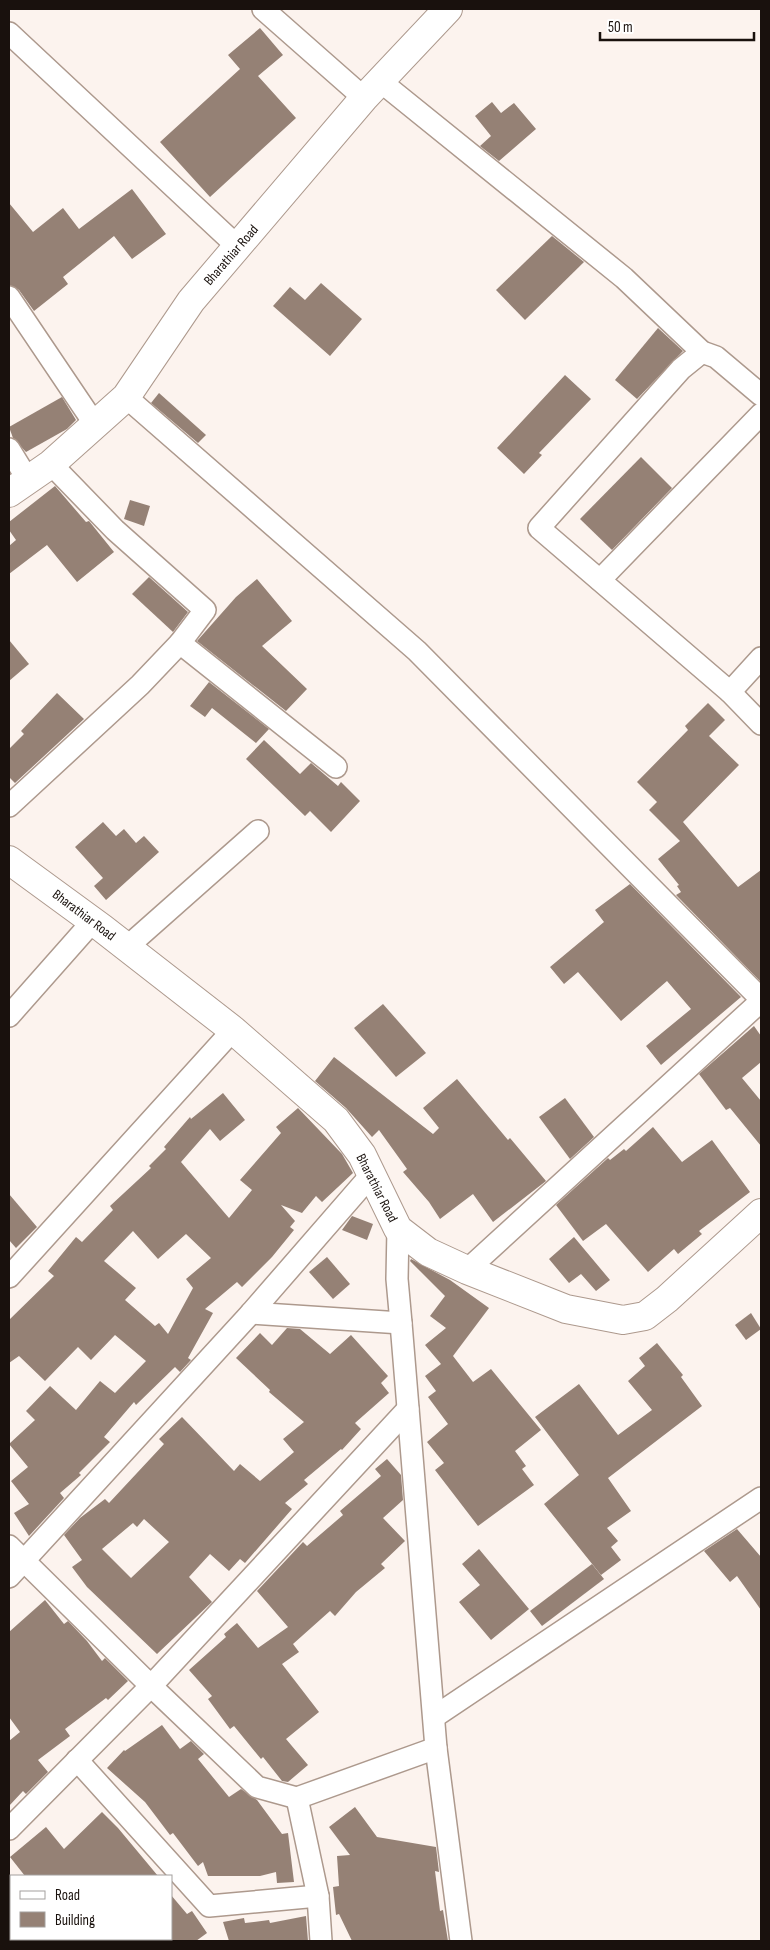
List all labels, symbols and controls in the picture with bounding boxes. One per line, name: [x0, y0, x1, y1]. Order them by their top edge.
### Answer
scale bar: [600, 10, 754, 42]
text: 50 m: [608, 18, 633, 37]
street label: Bharathiar Road: [200, 221, 262, 289]
street label: Bharathiar Road: [49, 886, 119, 944]
street label: Bharathiar Road: [352, 1151, 402, 1225]
legend: [10, 1875, 172, 1940]
text: Road: [55, 1886, 80, 1905]
text: Building: [55, 1911, 95, 1930]

